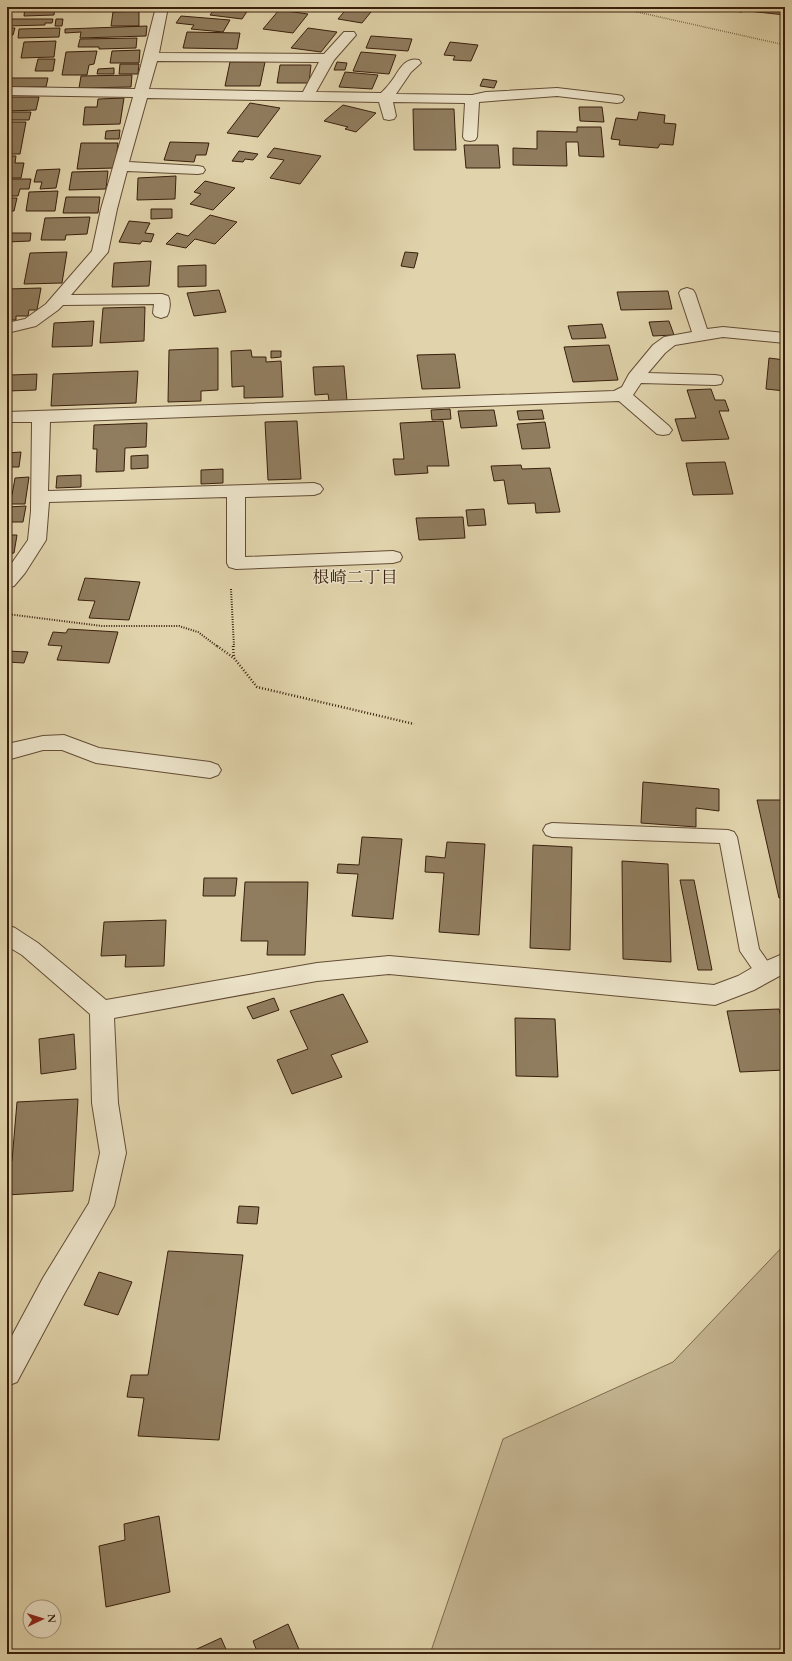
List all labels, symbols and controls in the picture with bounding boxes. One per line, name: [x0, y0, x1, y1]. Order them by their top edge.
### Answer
district label: 根崎二丁目: [313, 566, 398, 588]
north arrow: [22, 1599, 62, 1639]
text: N: [45, 1613, 59, 1623]

